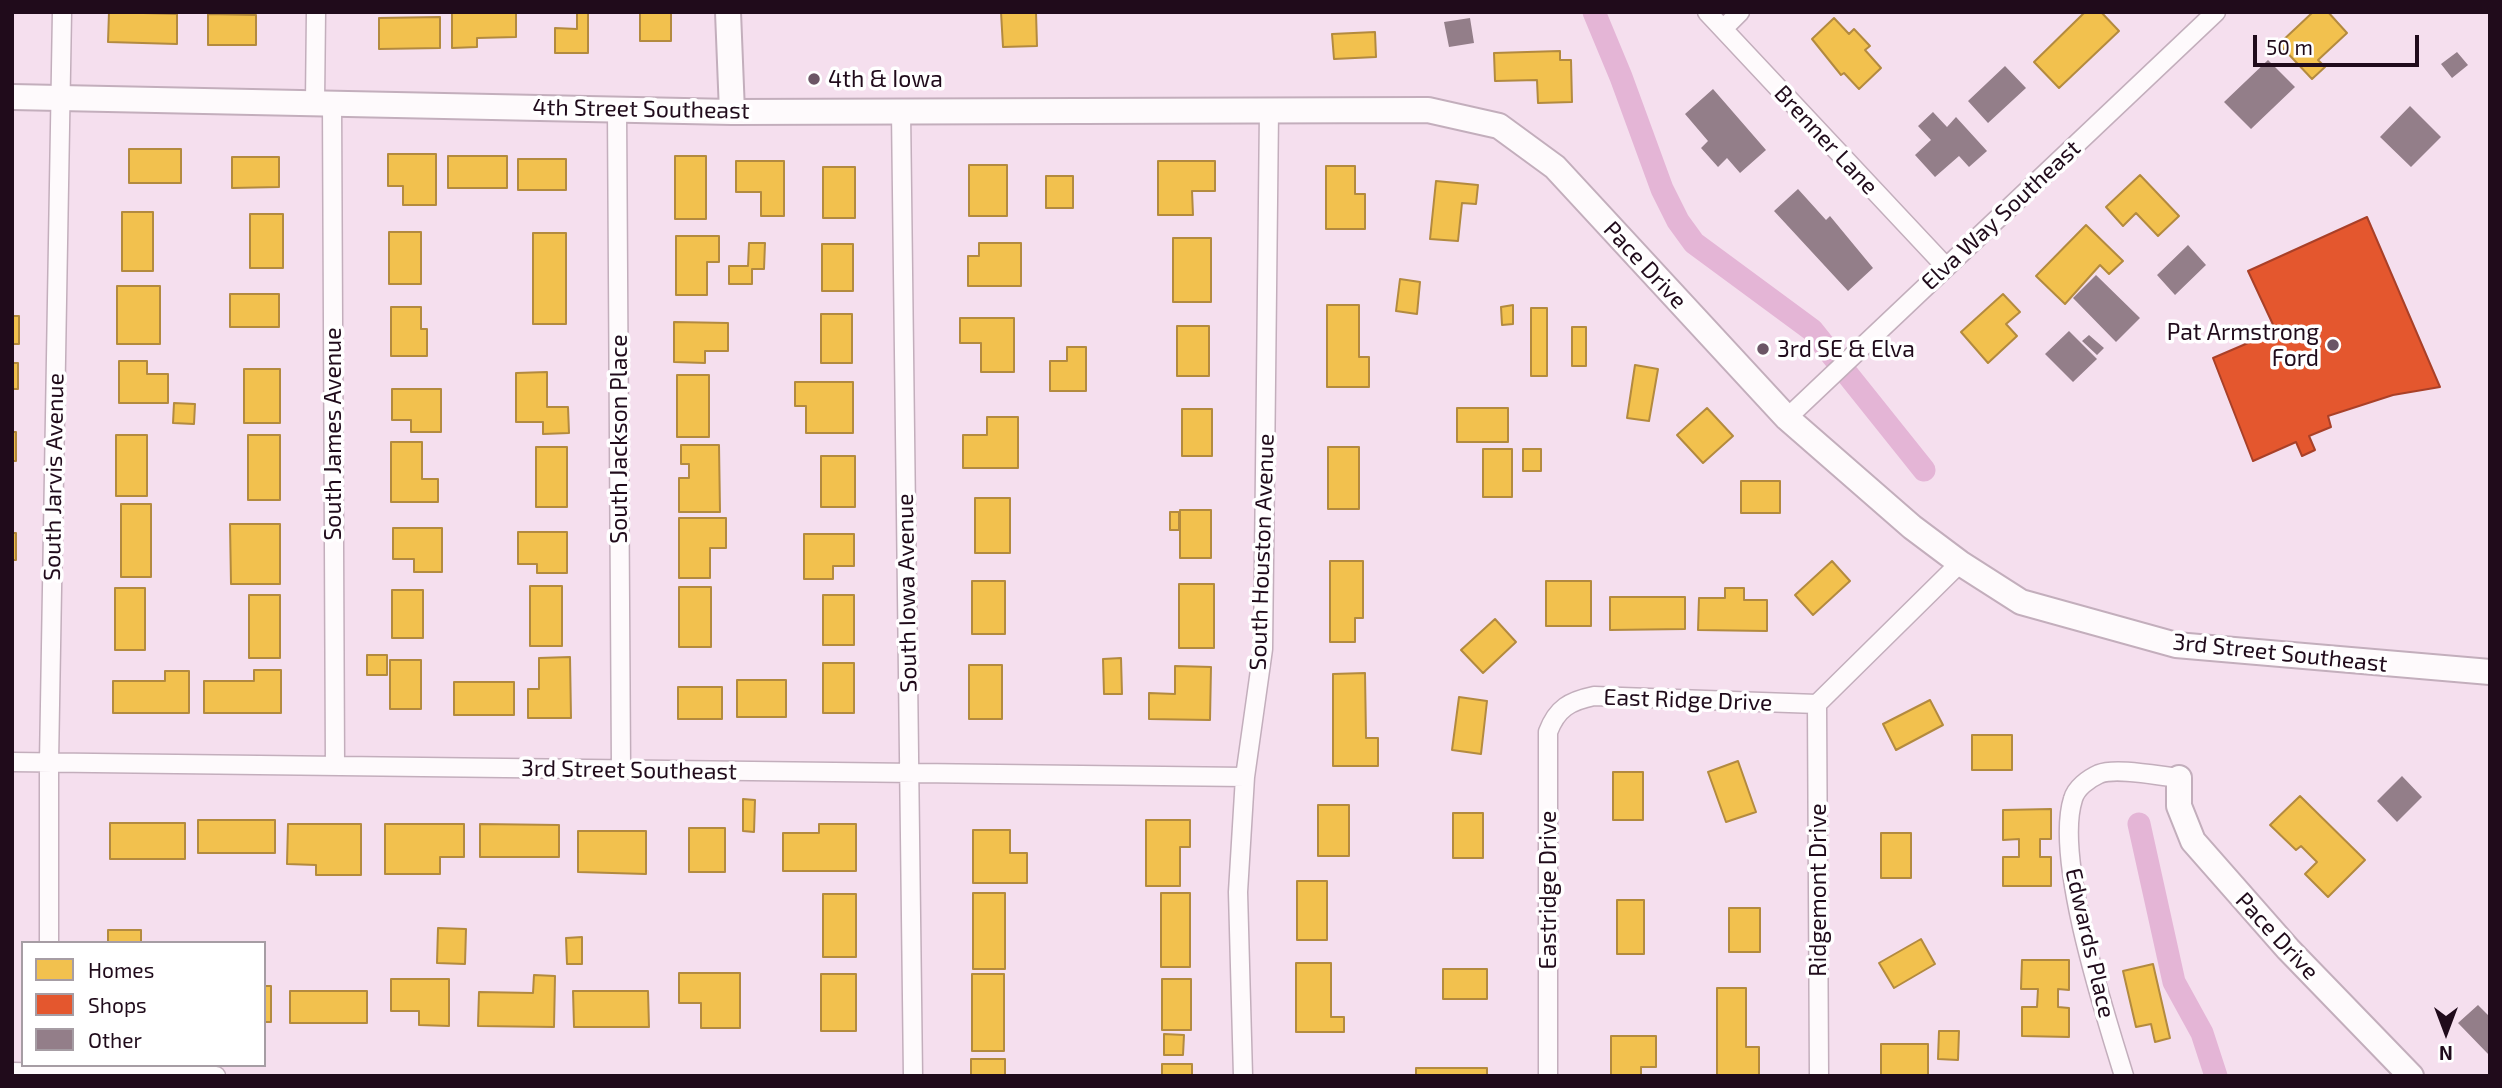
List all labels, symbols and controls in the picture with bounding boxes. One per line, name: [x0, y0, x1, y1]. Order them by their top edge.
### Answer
scale bar: [2257, 21, 2423, 65]
text: 50 m: [2266, 34, 2313, 59]
place label: 4th & Iowa: [828, 65, 943, 93]
marker: 4th & Iowa: [806, 71, 822, 87]
street label: Brenner Lane: [1768, 80, 1884, 200]
street label: 4th Street Southeast: [532, 93, 750, 125]
street label: Elva Way Southeast: [1916, 134, 2086, 296]
street label: Pace Drive: [1598, 216, 1692, 314]
place label: Pat Armstrong Ford: [2167, 318, 2319, 372]
street label: South James Avenue: [319, 327, 347, 541]
street label: South Jackson Place: [605, 334, 633, 544]
place label: 3rd SE & Elva: [1777, 335, 1915, 363]
marker: Pat Armstrong Ford: [2325, 337, 2341, 353]
marker: 3rd SE & Elva: [1755, 341, 1771, 357]
street label: South Jarvis Avenue: [38, 373, 70, 581]
street label: South Houston Avenue: [1244, 433, 1280, 671]
street label: South Iowa Avenue: [891, 493, 923, 693]
street label: 3rd Street Southeast: [2171, 628, 2389, 678]
street label: East Ridge Drive: [1603, 683, 1773, 717]
street label: 3rd Street Southeast: [521, 754, 737, 786]
street label: Ridgemont Drive: [1804, 803, 1832, 977]
street label: Eastridge Drive: [1534, 811, 1562, 969]
street label: Edwards Place: [2059, 865, 2121, 1021]
street label: Pace Drive: [2230, 887, 2324, 985]
legend: [21, 941, 266, 1067]
text: Homes: [88, 957, 154, 982]
text: Shops: [88, 992, 147, 1017]
north arrow: [2411, 997, 2481, 1067]
text: Other: [88, 1027, 142, 1052]
text: N: [2439, 1042, 2453, 1065]

